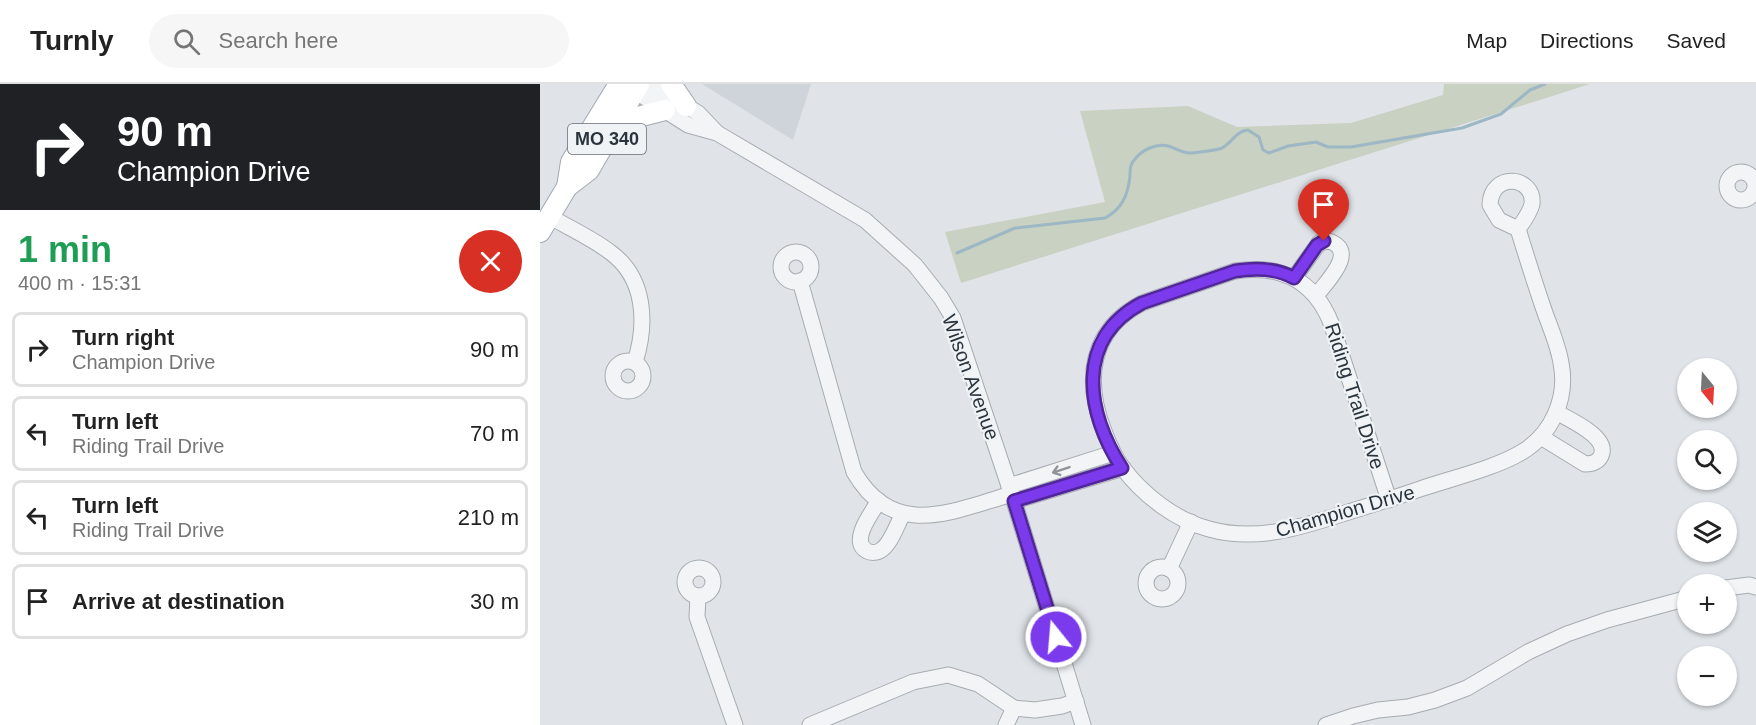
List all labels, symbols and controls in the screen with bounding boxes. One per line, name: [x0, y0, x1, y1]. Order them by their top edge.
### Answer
search box: [149, 14, 569, 68]
text: Turnly: [30, 25, 113, 56]
icon: search: [170, 25, 203, 58]
text: Search here: [218, 28, 338, 53]
text: Map: [1466, 29, 1507, 52]
text: Directions: [1540, 29, 1633, 52]
text: Saved: [1666, 29, 1726, 52]
icon: right: [18, 108, 96, 186]
text: 90 m: [117, 108, 213, 155]
road number: MO 340: [568, 124, 646, 154]
text: Champion Drive: [117, 157, 311, 187]
pin: [1298, 179, 1349, 241]
icon: arrive: [1307, 188, 1340, 221]
text: 1 min: [18, 229, 112, 270]
button: close: [459, 230, 522, 293]
text: 400 m · 15:31: [18, 272, 141, 294]
street label: Wilson Avenue: [938, 311, 1004, 443]
street label: Riding Trail Drive: [1321, 320, 1389, 472]
text: Turn right: [72, 325, 174, 350]
icon: right: [21, 333, 54, 366]
text: 90 m: [470, 337, 519, 362]
text: Champion Drive: [72, 351, 215, 373]
north arrow: [1677, 358, 1737, 418]
map controls: [1677, 358, 1737, 706]
text: Turn left: [72, 409, 158, 434]
icon: left: [21, 417, 54, 450]
text: 70 m: [470, 421, 519, 446]
button: search: [1677, 430, 1737, 490]
text: Riding Trail Drive: [72, 435, 224, 457]
one-way arrow: [1052, 465, 1071, 476]
street label: Champion Drive: [1273, 481, 1417, 541]
text: Turn left: [72, 493, 158, 518]
icon: left: [21, 501, 54, 534]
button: layers: [1677, 502, 1737, 562]
text: 210 m: [458, 505, 519, 530]
text: Riding Trail Drive: [72, 519, 224, 541]
button: +: [1677, 574, 1737, 634]
icon: arrive: [21, 585, 54, 618]
text: Arrive at destination: [72, 589, 285, 614]
text: 30 m: [470, 589, 519, 614]
position arrow: [1024, 605, 1088, 669]
button: −: [1677, 646, 1737, 706]

